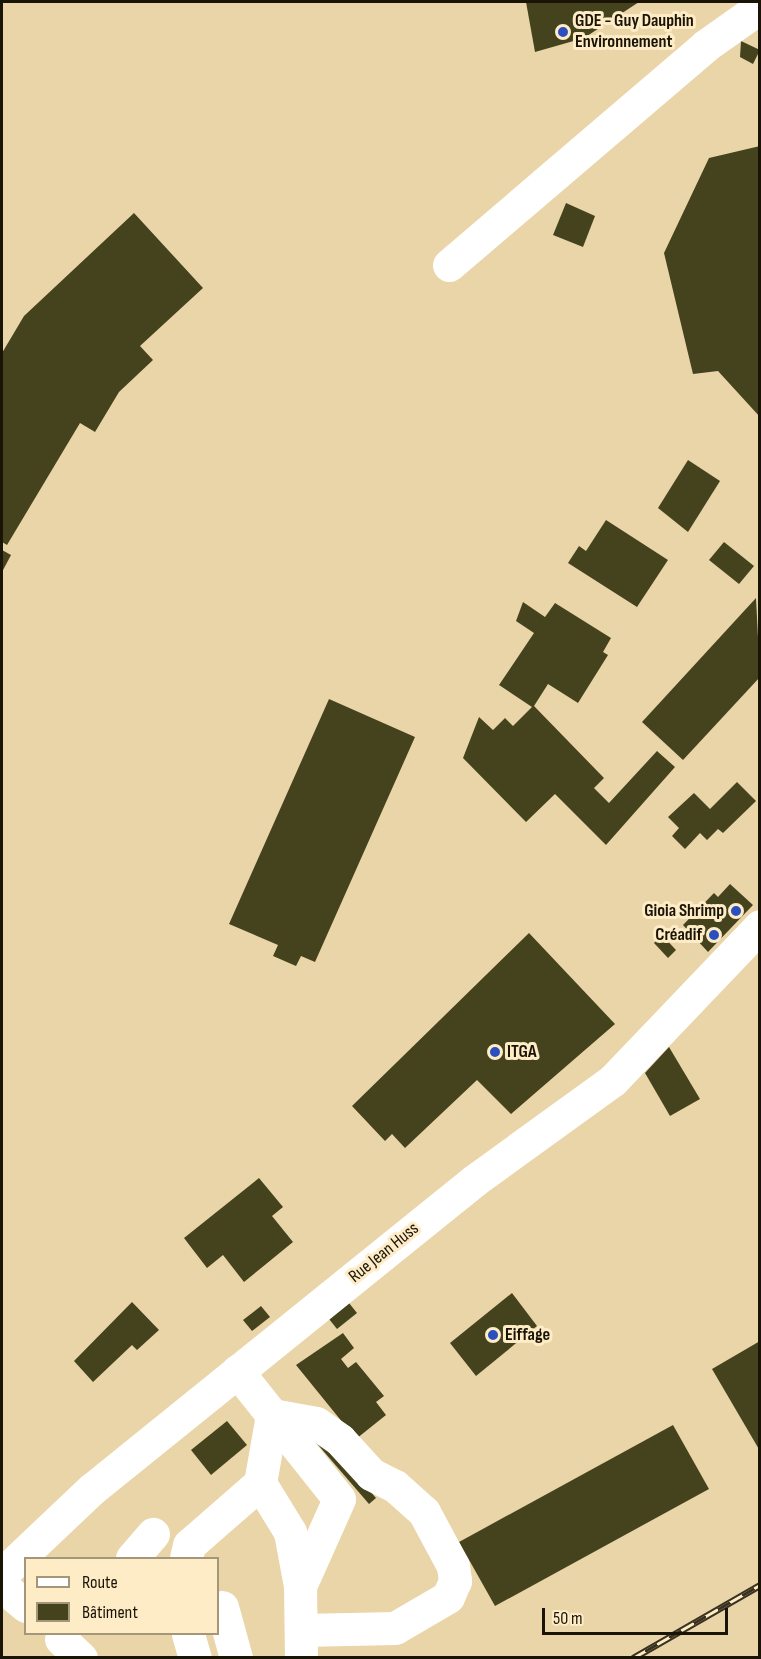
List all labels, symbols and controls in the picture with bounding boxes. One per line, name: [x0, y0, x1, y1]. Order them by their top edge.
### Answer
place label: GDE - Guy Dauphin Environnement: [575, 11, 694, 54]
marker: GDE - Guy Dauphin Environnement: [556, 25, 570, 39]
place label: Gioia Shrimp: [644, 900, 724, 922]
marker: Gioia Shrimp: [729, 904, 743, 918]
place label: Créadif: [655, 924, 702, 946]
marker: Créadif: [707, 928, 721, 942]
place label: ITGA: [507, 1041, 537, 1063]
marker: ITGA: [488, 1045, 502, 1059]
street label: Rue Jean Huss: [345, 1218, 423, 1288]
place label: Eiffage: [505, 1324, 550, 1346]
marker: Eiffage: [486, 1328, 500, 1342]
legend: [24, 1557, 219, 1635]
text: Route: [82, 1572, 118, 1593]
scale bar: [545, 1596, 731, 1634]
text: Bâtiment: [82, 1602, 138, 1623]
text: 50 m: [553, 1608, 583, 1629]

